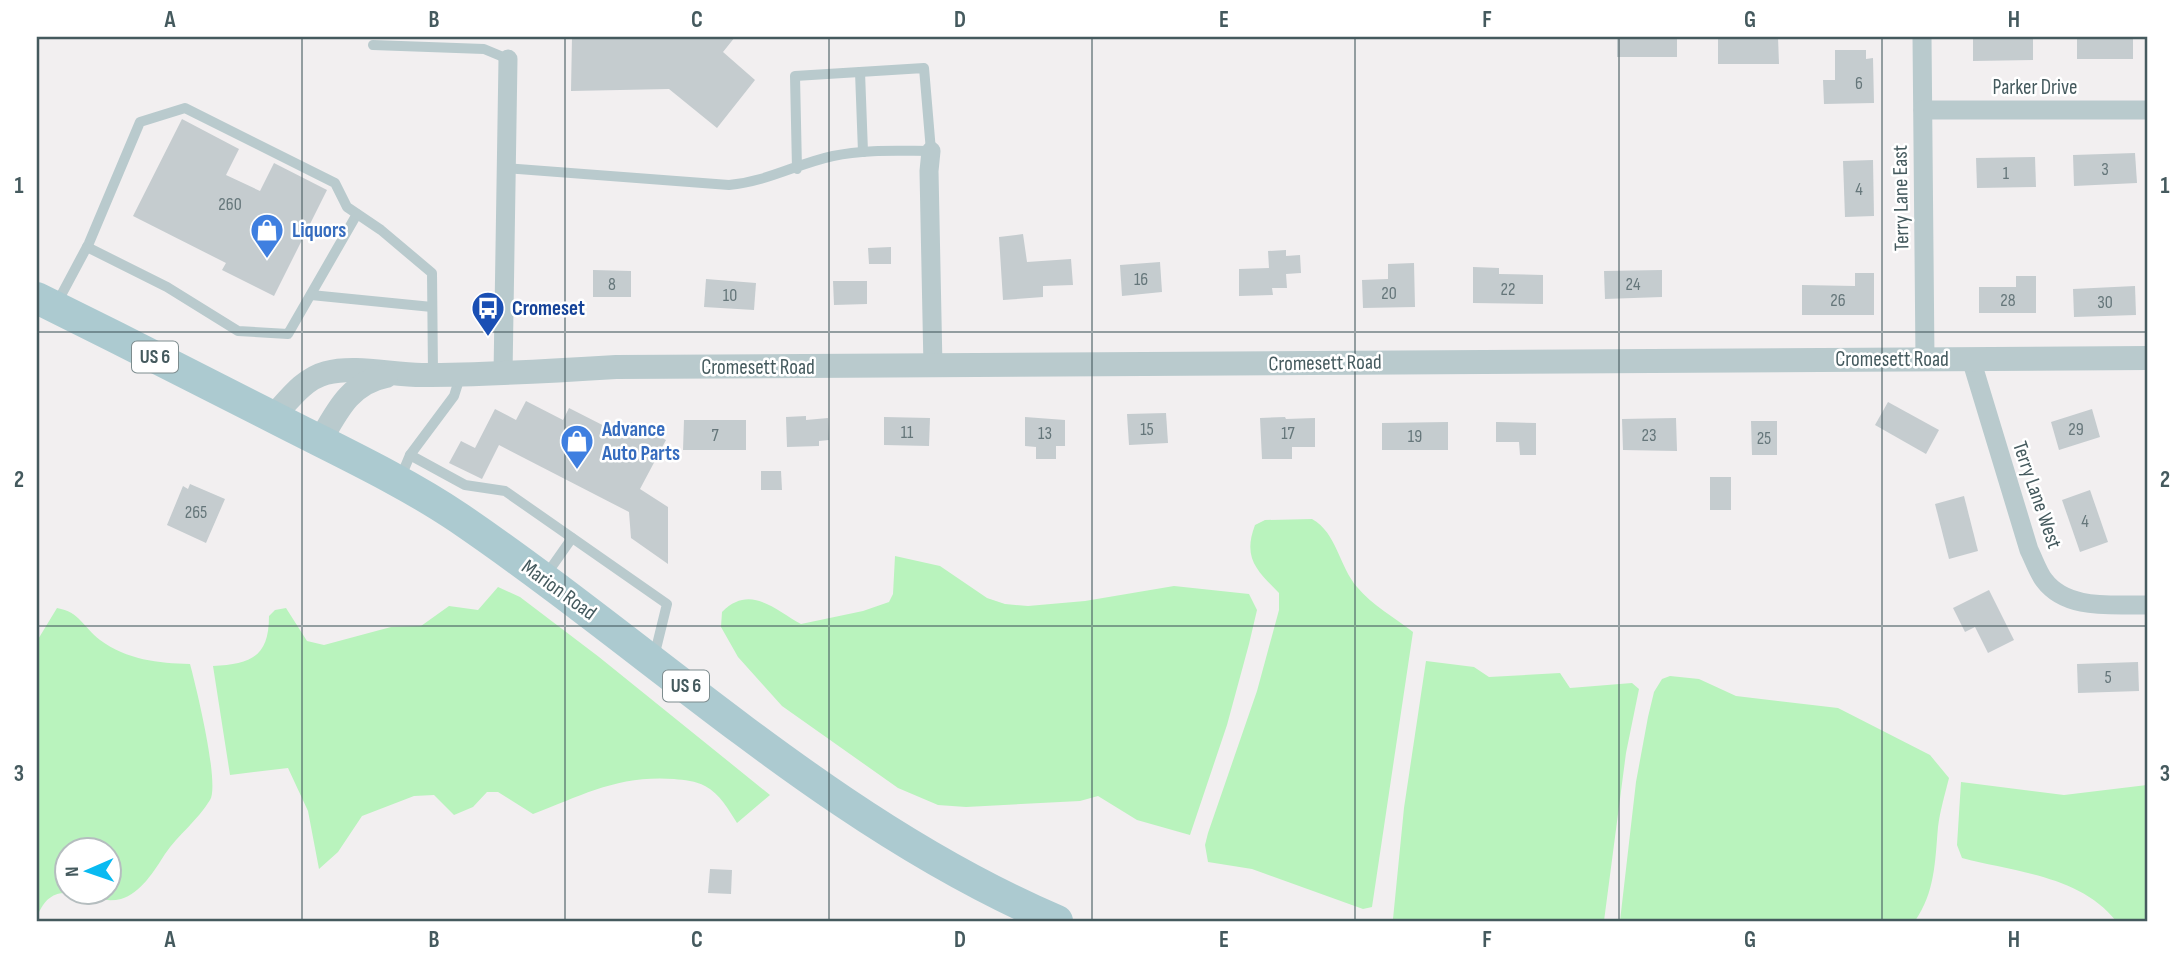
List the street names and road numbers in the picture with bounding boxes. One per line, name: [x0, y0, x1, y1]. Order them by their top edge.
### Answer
street label: Parker Drive: [1993, 75, 2077, 100]
street label: Terry Lane East: [1888, 145, 1914, 251]
road number: US 6: [132, 342, 178, 372]
street label: Cromesett Road: [1835, 347, 1949, 372]
street label: Cromesett Road: [1268, 350, 1382, 376]
street label: Cromesett Road: [701, 355, 815, 380]
street label: Terry Lane West: [2007, 438, 2067, 552]
street label: Marion Road: [517, 554, 601, 626]
road number: US 6: [663, 670, 709, 702]

